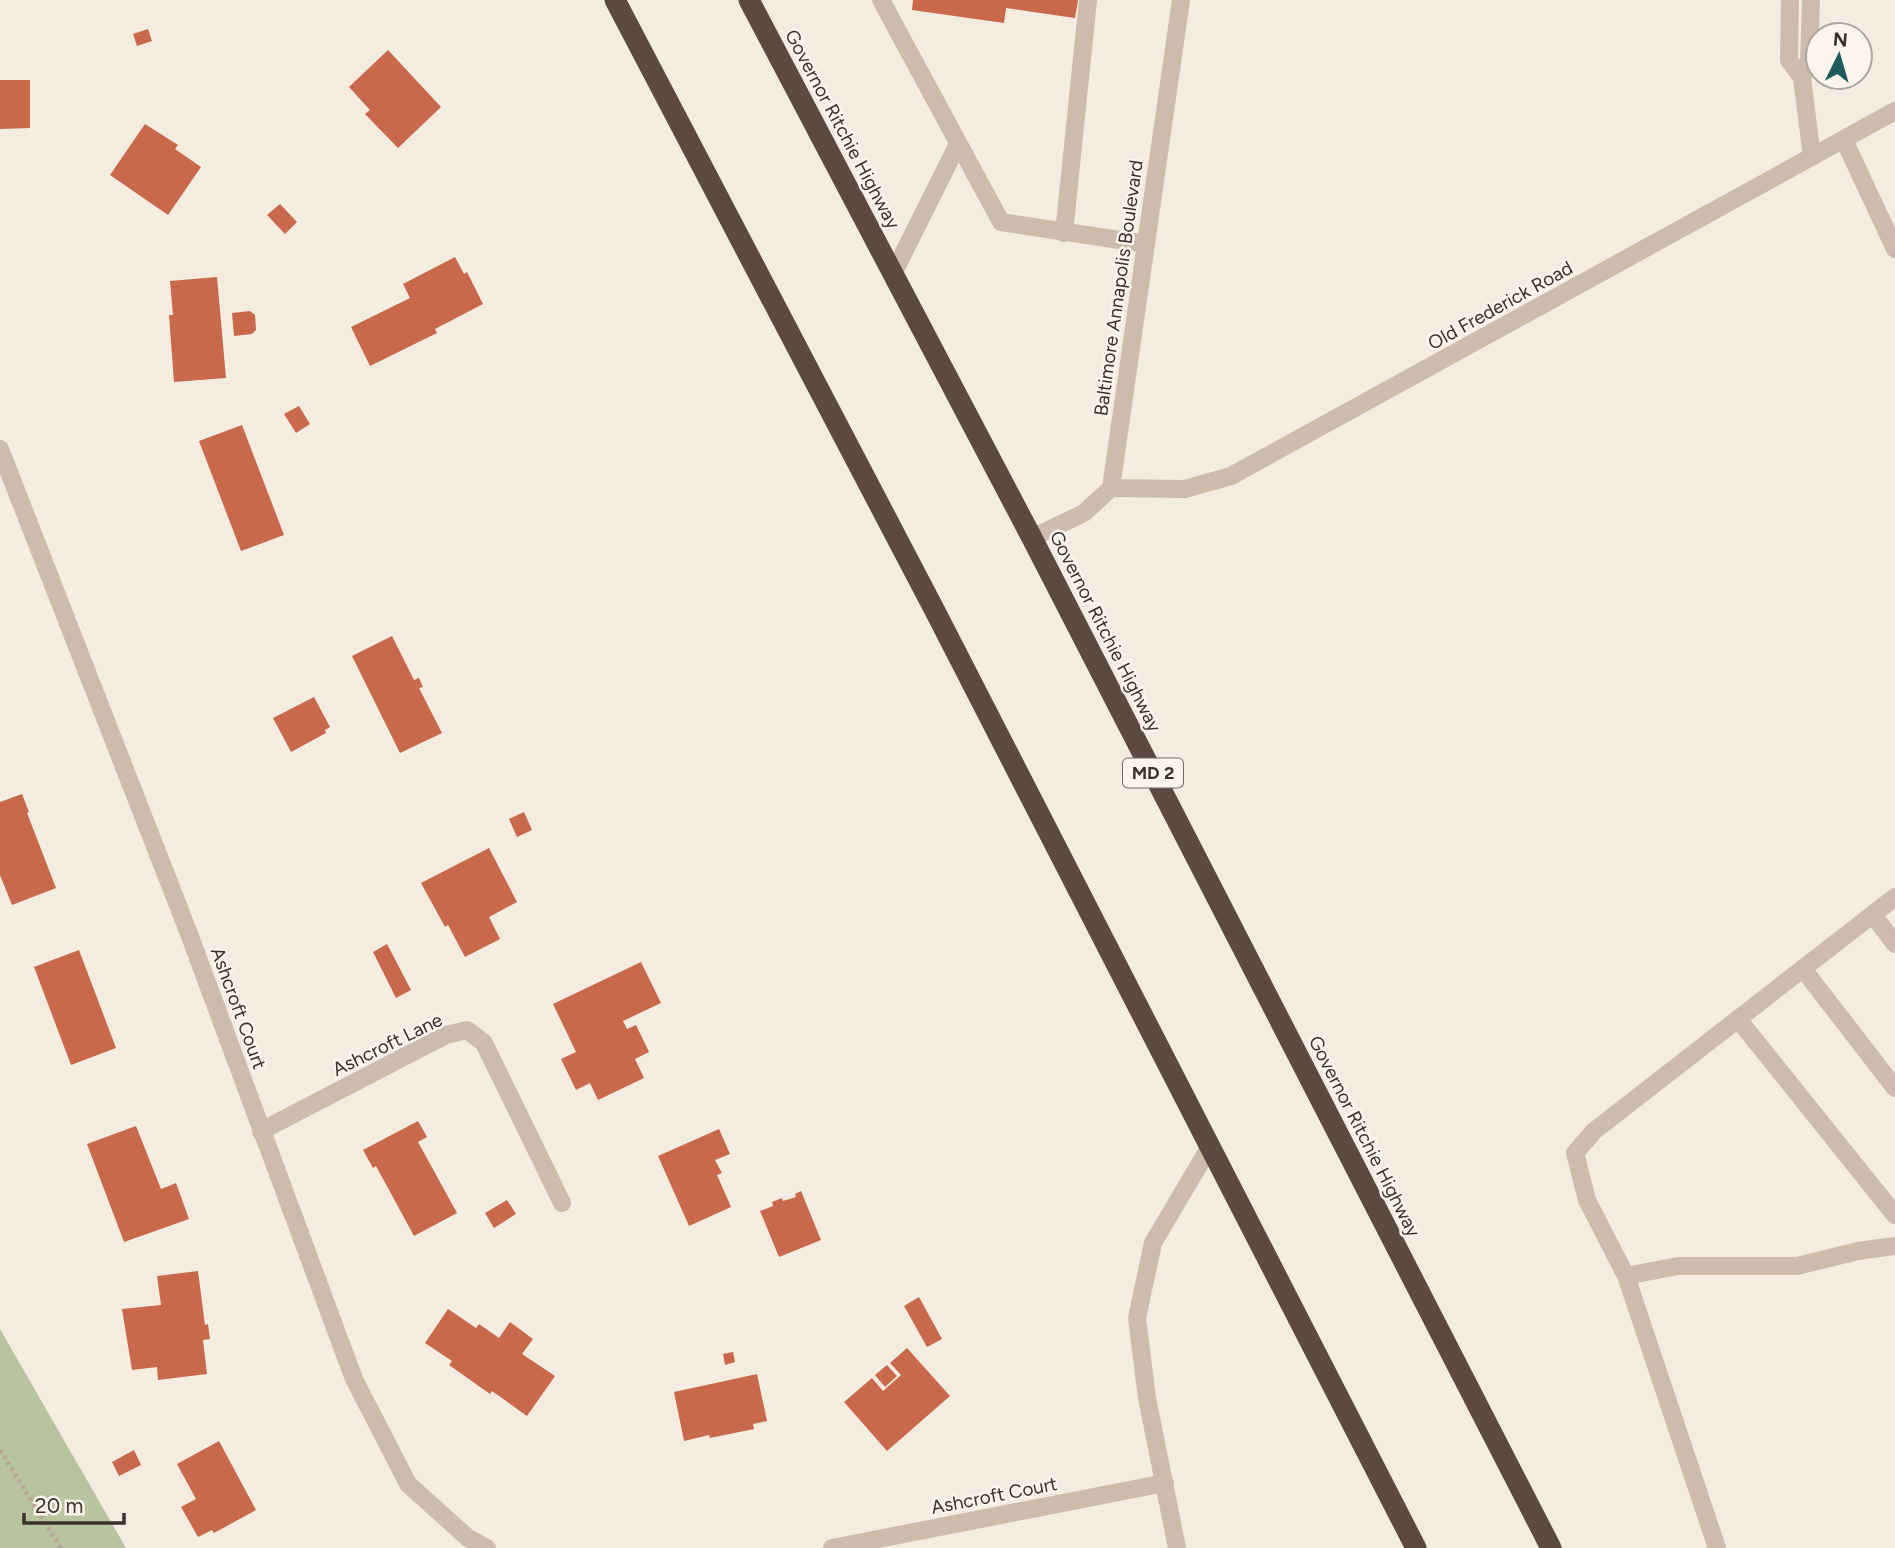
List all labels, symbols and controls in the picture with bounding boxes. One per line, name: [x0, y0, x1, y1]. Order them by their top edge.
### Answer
north arrow: [1804, 21, 1874, 91]
street label: Governor Ritchie Highway: [780, 26, 905, 233]
text: N: [1832, 27, 1849, 52]
street label: Baltimore Annapolis Boulevard: [1089, 159, 1148, 418]
street label: Old Frederick Road: [1424, 256, 1577, 355]
street label: Governor Ritchie Highway: [1045, 527, 1166, 736]
road number: MD 2: [1123, 758, 1183, 788]
street label: Ashcroft Court: [206, 944, 271, 1072]
street label: Ashcroft Lane: [328, 1008, 446, 1081]
street label: Governor Ritchie Highway: [1304, 1032, 1425, 1241]
street label: Ashcroft Court: [929, 1472, 1059, 1519]
scale bar: [24, 1482, 124, 1526]
text: 20 m: [35, 1493, 83, 1518]

